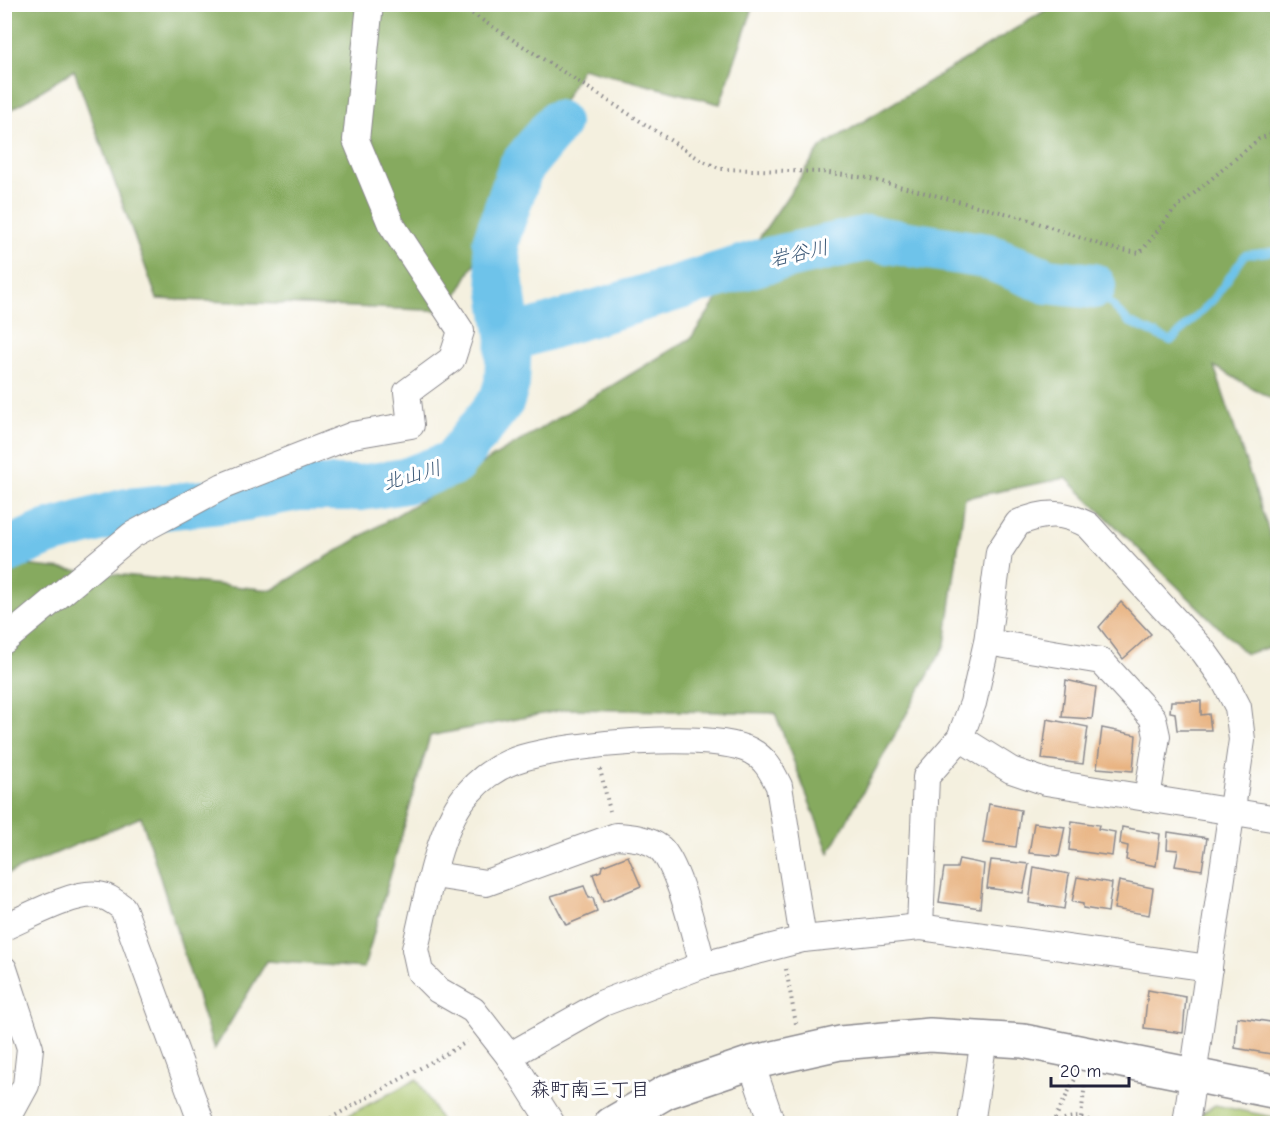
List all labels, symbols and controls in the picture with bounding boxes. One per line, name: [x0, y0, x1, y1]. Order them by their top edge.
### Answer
water label: 岩谷川: [767, 236, 831, 271]
water label: 北山川: [380, 456, 444, 495]
scale bar: [1051, 1050, 1129, 1088]
text: 20 m: [1060, 1061, 1101, 1082]
district label: 森町南三丁目: [530, 1078, 650, 1101]

